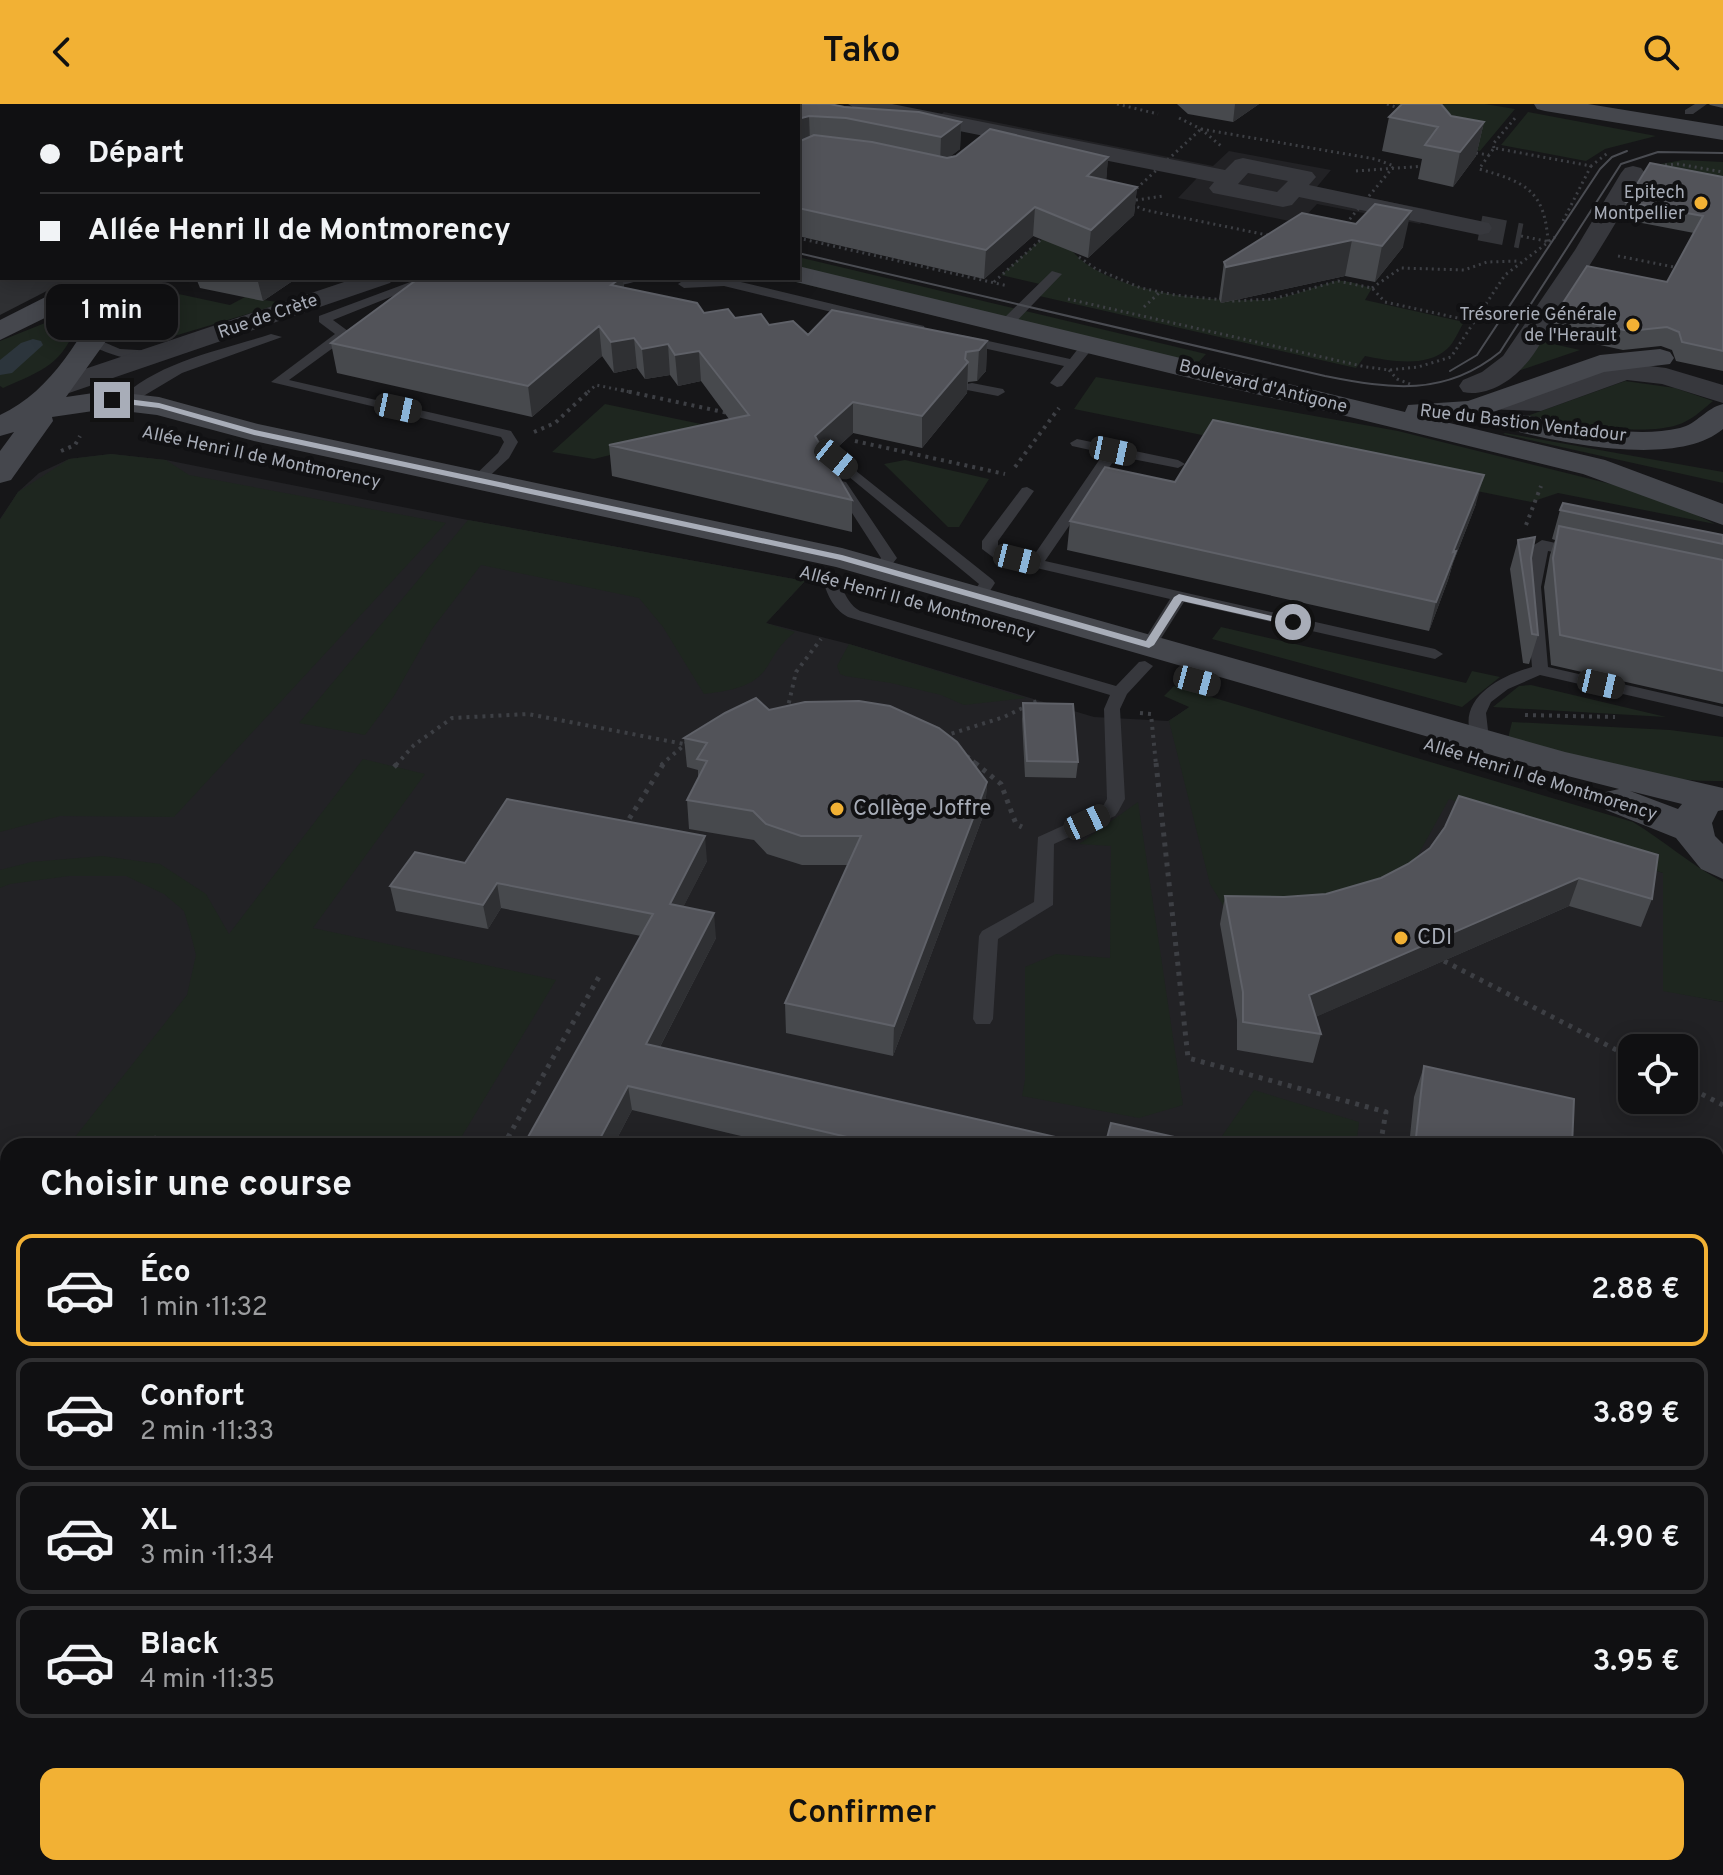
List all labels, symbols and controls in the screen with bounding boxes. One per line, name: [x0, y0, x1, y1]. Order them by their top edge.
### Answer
text: Tako: [823, 29, 900, 75]
icon: back: [40, 30, 84, 74]
icon: search: [1639, 30, 1683, 74]
text: Départ: [88, 136, 184, 173]
place label: Epitech Montpellier: [1594, 182, 1685, 226]
marker: Epitech Montpellier: [1692, 194, 1710, 212]
text: Allée Henri II de Montmorency: [88, 213, 511, 250]
callout: 1 min: [46, 284, 178, 340]
street label: Rue de Crète: [215, 289, 321, 345]
text: 1 min: [81, 295, 143, 328]
place label: Trésorerie Générale de l'Herault: [1459, 304, 1617, 348]
marker: Trésorerie Générale de l'Herault: [1624, 316, 1642, 334]
street label: Boulevard d'Antigone: [1176, 355, 1350, 419]
route end: [94, 382, 130, 418]
car: [372, 391, 424, 425]
street label: Rue du Bastion Ventadour: [1418, 400, 1628, 448]
street label: Allée Henri II de Montmorency: [139, 421, 383, 495]
car: [1087, 434, 1139, 468]
car: [810, 435, 862, 483]
car: [991, 542, 1043, 576]
street label: Allée Henri II de Montmorency: [796, 561, 1038, 647]
route start: [1275, 604, 1311, 640]
car: [1171, 663, 1223, 699]
car: [1575, 667, 1627, 701]
street label: Allée Henri II de Montmorency: [1420, 733, 1660, 827]
place label: Collège Joffre: [853, 796, 991, 823]
marker: Collège Joffre: [828, 800, 846, 818]
car: [1060, 801, 1114, 843]
place label: CDI: [1417, 925, 1452, 952]
marker: CDI: [1392, 929, 1410, 947]
map controls: [1618, 1034, 1698, 1114]
button: locate: [1618, 1034, 1698, 1114]
text: Choisir une course: [40, 1163, 352, 1209]
icon: car: [44, 1254, 116, 1326]
text: Éco: [140, 1255, 191, 1292]
text: 2.88 €: [1591, 1272, 1680, 1309]
text: 1 min · 11:32: [140, 1292, 268, 1325]
icon: car: [44, 1378, 116, 1450]
text: Confort: [140, 1379, 245, 1416]
text: 3.89 €: [1592, 1396, 1680, 1433]
text: 2 min · 11:33: [140, 1416, 274, 1449]
icon: car: [44, 1502, 116, 1574]
text: XL: [140, 1503, 177, 1540]
text: 4.90 €: [1590, 1520, 1680, 1557]
text: 3 min · 11:34: [140, 1540, 274, 1573]
icon: car: [44, 1626, 116, 1698]
text: Black: [140, 1627, 219, 1664]
text: 3.95 €: [1592, 1644, 1680, 1681]
text: 4 min · 11:35: [140, 1664, 275, 1697]
button: Confirmer: [40, 1768, 1684, 1860]

